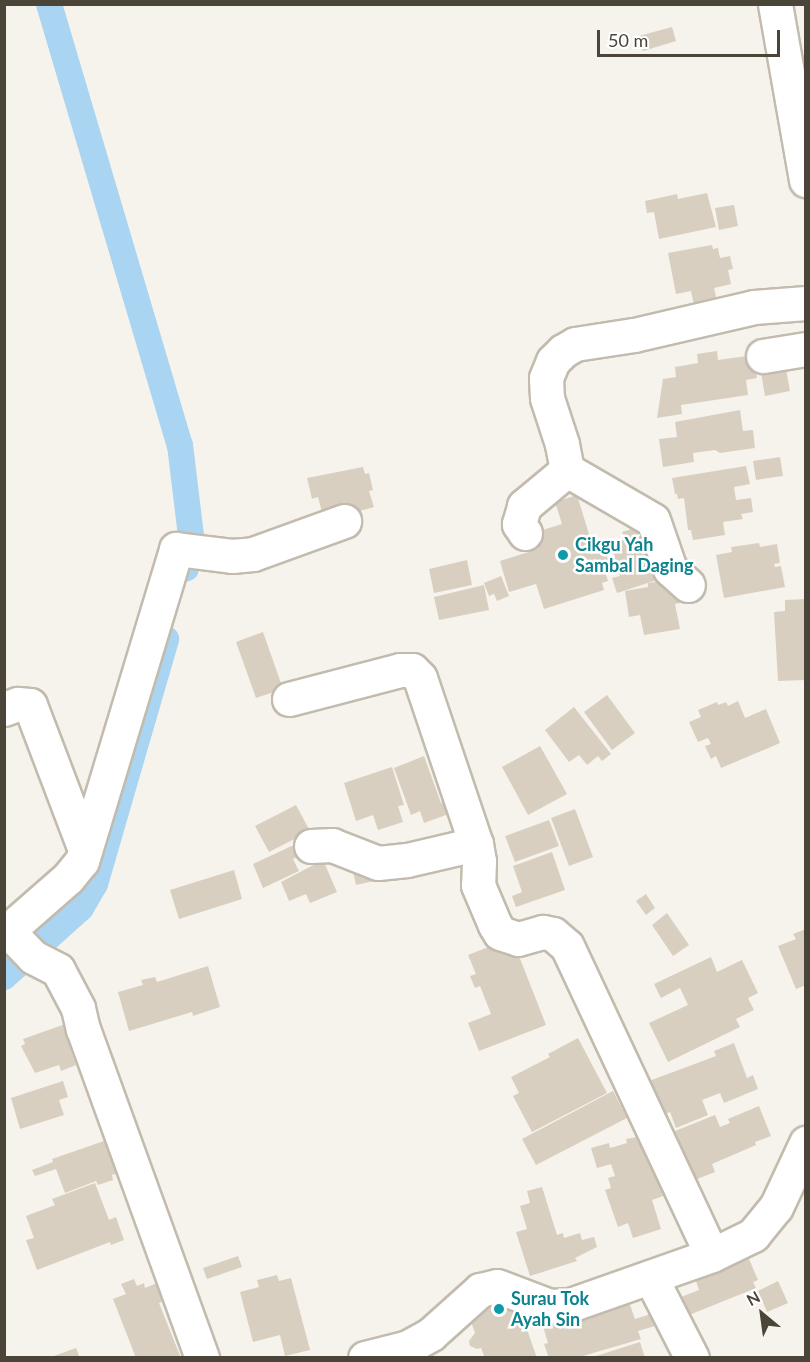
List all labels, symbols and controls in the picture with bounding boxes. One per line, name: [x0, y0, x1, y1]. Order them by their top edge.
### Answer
scale bar: [600, 18, 783, 56]
text: 50 m: [608, 29, 648, 51]
place label: Cikgu Yah Sambal Daging: [575, 534, 693, 576]
marker: Cikgu Yah Sambal Daging: [556, 548, 570, 562]
north arrow: [732, 1284, 792, 1344]
text: N: [743, 1287, 763, 1309]
place label: Surau Tok Ayah Sin: [511, 1288, 590, 1330]
marker: Surau Tok Ayah Sin: [492, 1302, 506, 1316]

